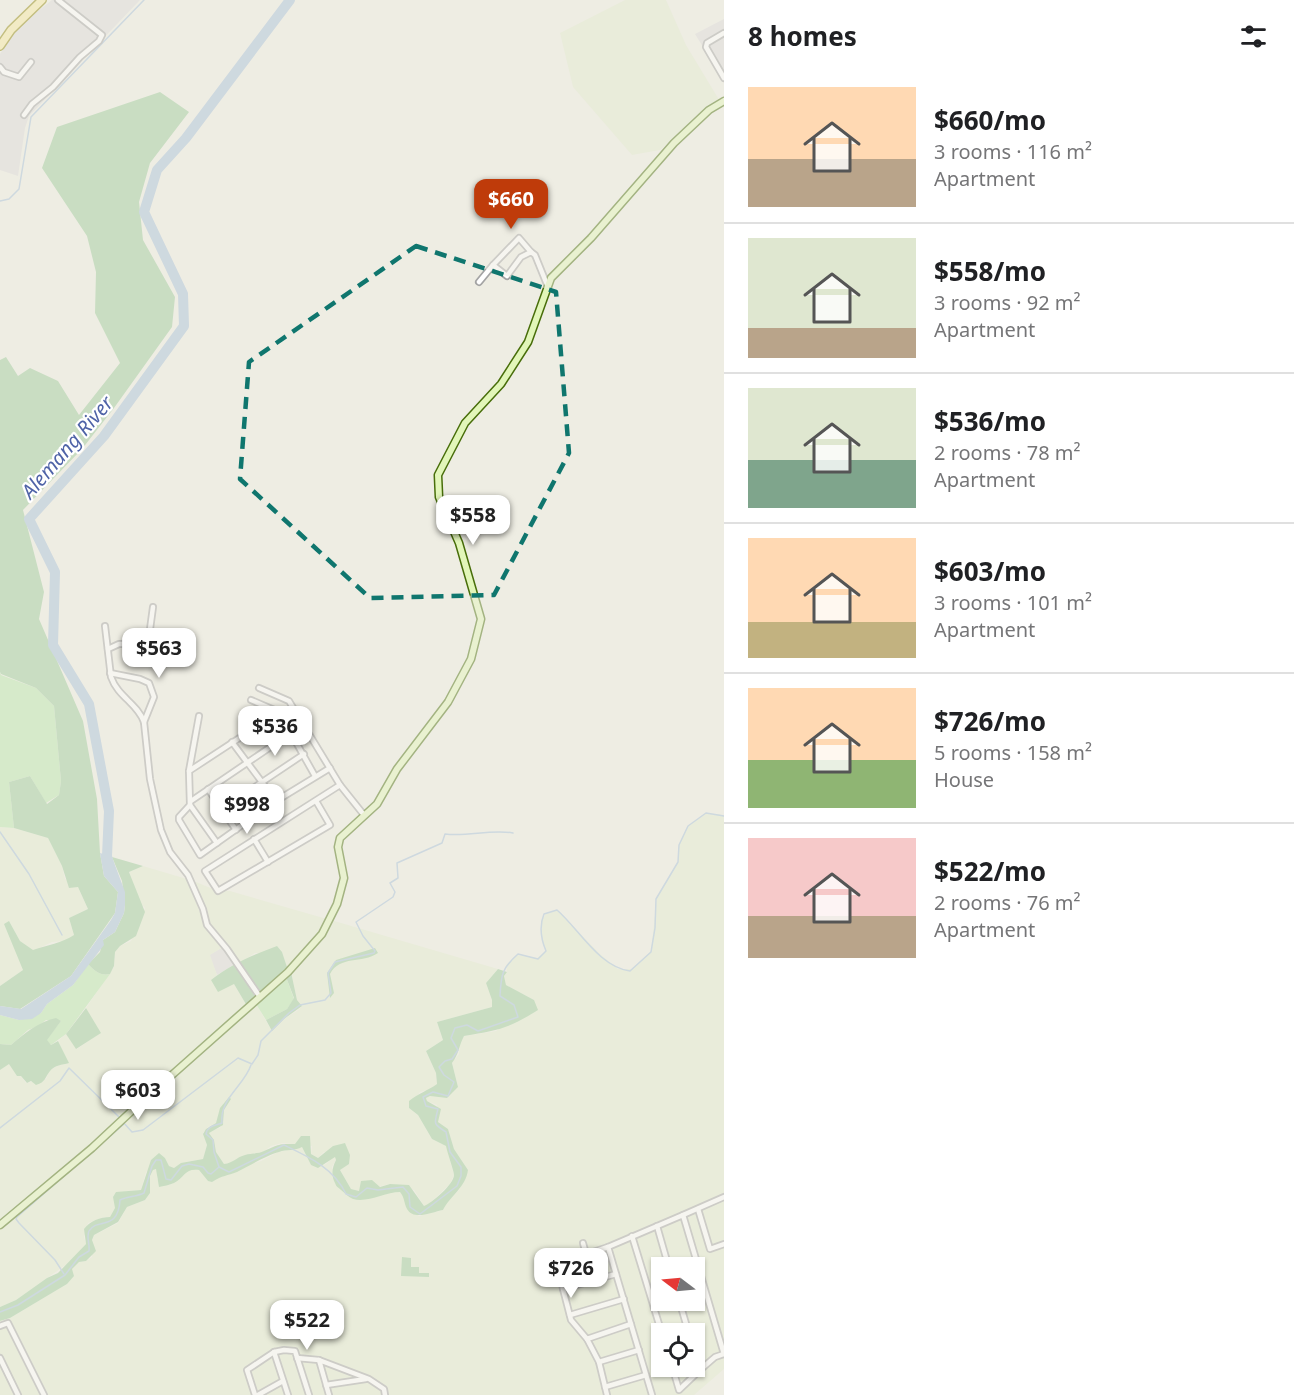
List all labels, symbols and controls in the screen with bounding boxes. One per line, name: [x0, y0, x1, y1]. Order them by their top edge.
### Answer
text: 8 homes: [748, 18, 857, 54]
icon: filters: [1237, 20, 1270, 53]
text: $660/mo: [934, 102, 1046, 138]
icon: home: [796, 111, 868, 183]
text: 3 rooms · 116 m²: [934, 138, 1092, 165]
text: Apartment: [934, 165, 1035, 192]
pin: $660: [475, 179, 547, 230]
text: $660: [488, 185, 534, 212]
text: $558/mo: [934, 253, 1046, 289]
icon: home: [796, 262, 868, 334]
text: 3 rooms · 92 m²: [934, 289, 1081, 316]
text: Apartment: [934, 316, 1035, 343]
water label: Alemang River: [14, 389, 120, 505]
text: $536/mo: [934, 403, 1046, 439]
icon: home: [796, 412, 868, 484]
text: 2 rooms · 78 m²: [934, 439, 1081, 466]
text: Apartment: [934, 466, 1035, 493]
pin: $558: [437, 495, 509, 546]
text: $558: [450, 501, 496, 528]
text: $603/mo: [934, 553, 1046, 589]
icon: home: [796, 562, 868, 634]
text: 3 rooms · 101 m²: [934, 589, 1092, 616]
text: Apartment: [934, 616, 1035, 643]
pin: $563: [123, 628, 195, 679]
text: $563: [136, 634, 182, 661]
text: $726/mo: [934, 703, 1046, 739]
pin: $536: [239, 706, 311, 757]
text: $536: [252, 712, 298, 739]
icon: home: [796, 712, 868, 784]
text: 5 rooms · 158 m²: [934, 739, 1092, 766]
text: House: [934, 766, 994, 793]
pin: $998: [211, 784, 283, 835]
text: $998: [224, 790, 270, 817]
text: $522/mo: [934, 853, 1046, 889]
icon: home: [796, 862, 868, 934]
text: 2 rooms · 76 m²: [934, 889, 1081, 916]
text: Apartment: [934, 916, 1035, 943]
pin: $603: [102, 1070, 174, 1121]
text: $603: [115, 1076, 161, 1103]
pin: $726: [535, 1248, 607, 1299]
text: $726: [548, 1254, 594, 1281]
north arrow: [651, 1257, 705, 1311]
map controls: [651, 1257, 705, 1377]
pin: $522: [271, 1300, 343, 1351]
text: $522: [284, 1306, 330, 1333]
button: locate: [651, 1323, 705, 1377]

